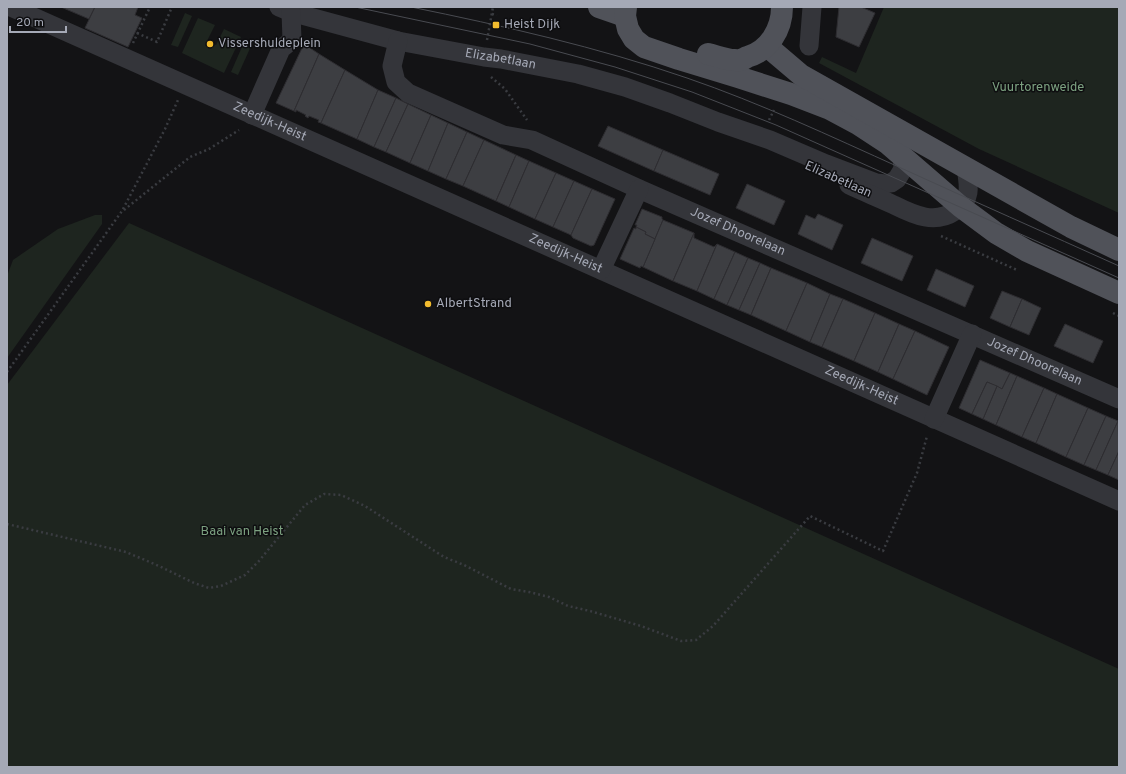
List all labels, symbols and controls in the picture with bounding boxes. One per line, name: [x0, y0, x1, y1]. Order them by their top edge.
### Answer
scale bar: [10, 8, 66, 34]
text: 20 m: [16, 15, 44, 31]
place label: Heist Dijk: [504, 17, 560, 33]
marker: Heist Dijk: [491, 20, 501, 30]
place label: Vissershuldeplein: [218, 36, 321, 52]
marker: Vissershuldeplein: [205, 39, 215, 49]
street label: Elizabetlaan: [464, 46, 537, 74]
park label: Vuurtorenweide: [992, 80, 1084, 96]
street label: Zeedijk-Heist: [230, 99, 309, 146]
street label: Elizabetlaan: [802, 158, 874, 202]
street label: Jozef Dhoorelaan: [687, 204, 788, 260]
street label: Zeedijk-Heist: [526, 231, 605, 278]
place label: AlbertStrand: [436, 296, 512, 312]
marker: AlbertStrand: [423, 299, 433, 309]
street label: Jozef Dhoorelaan: [984, 334, 1084, 390]
street label: Zeedijk-Heist: [822, 363, 901, 410]
park label: Baai van Heist: [201, 524, 283, 540]

